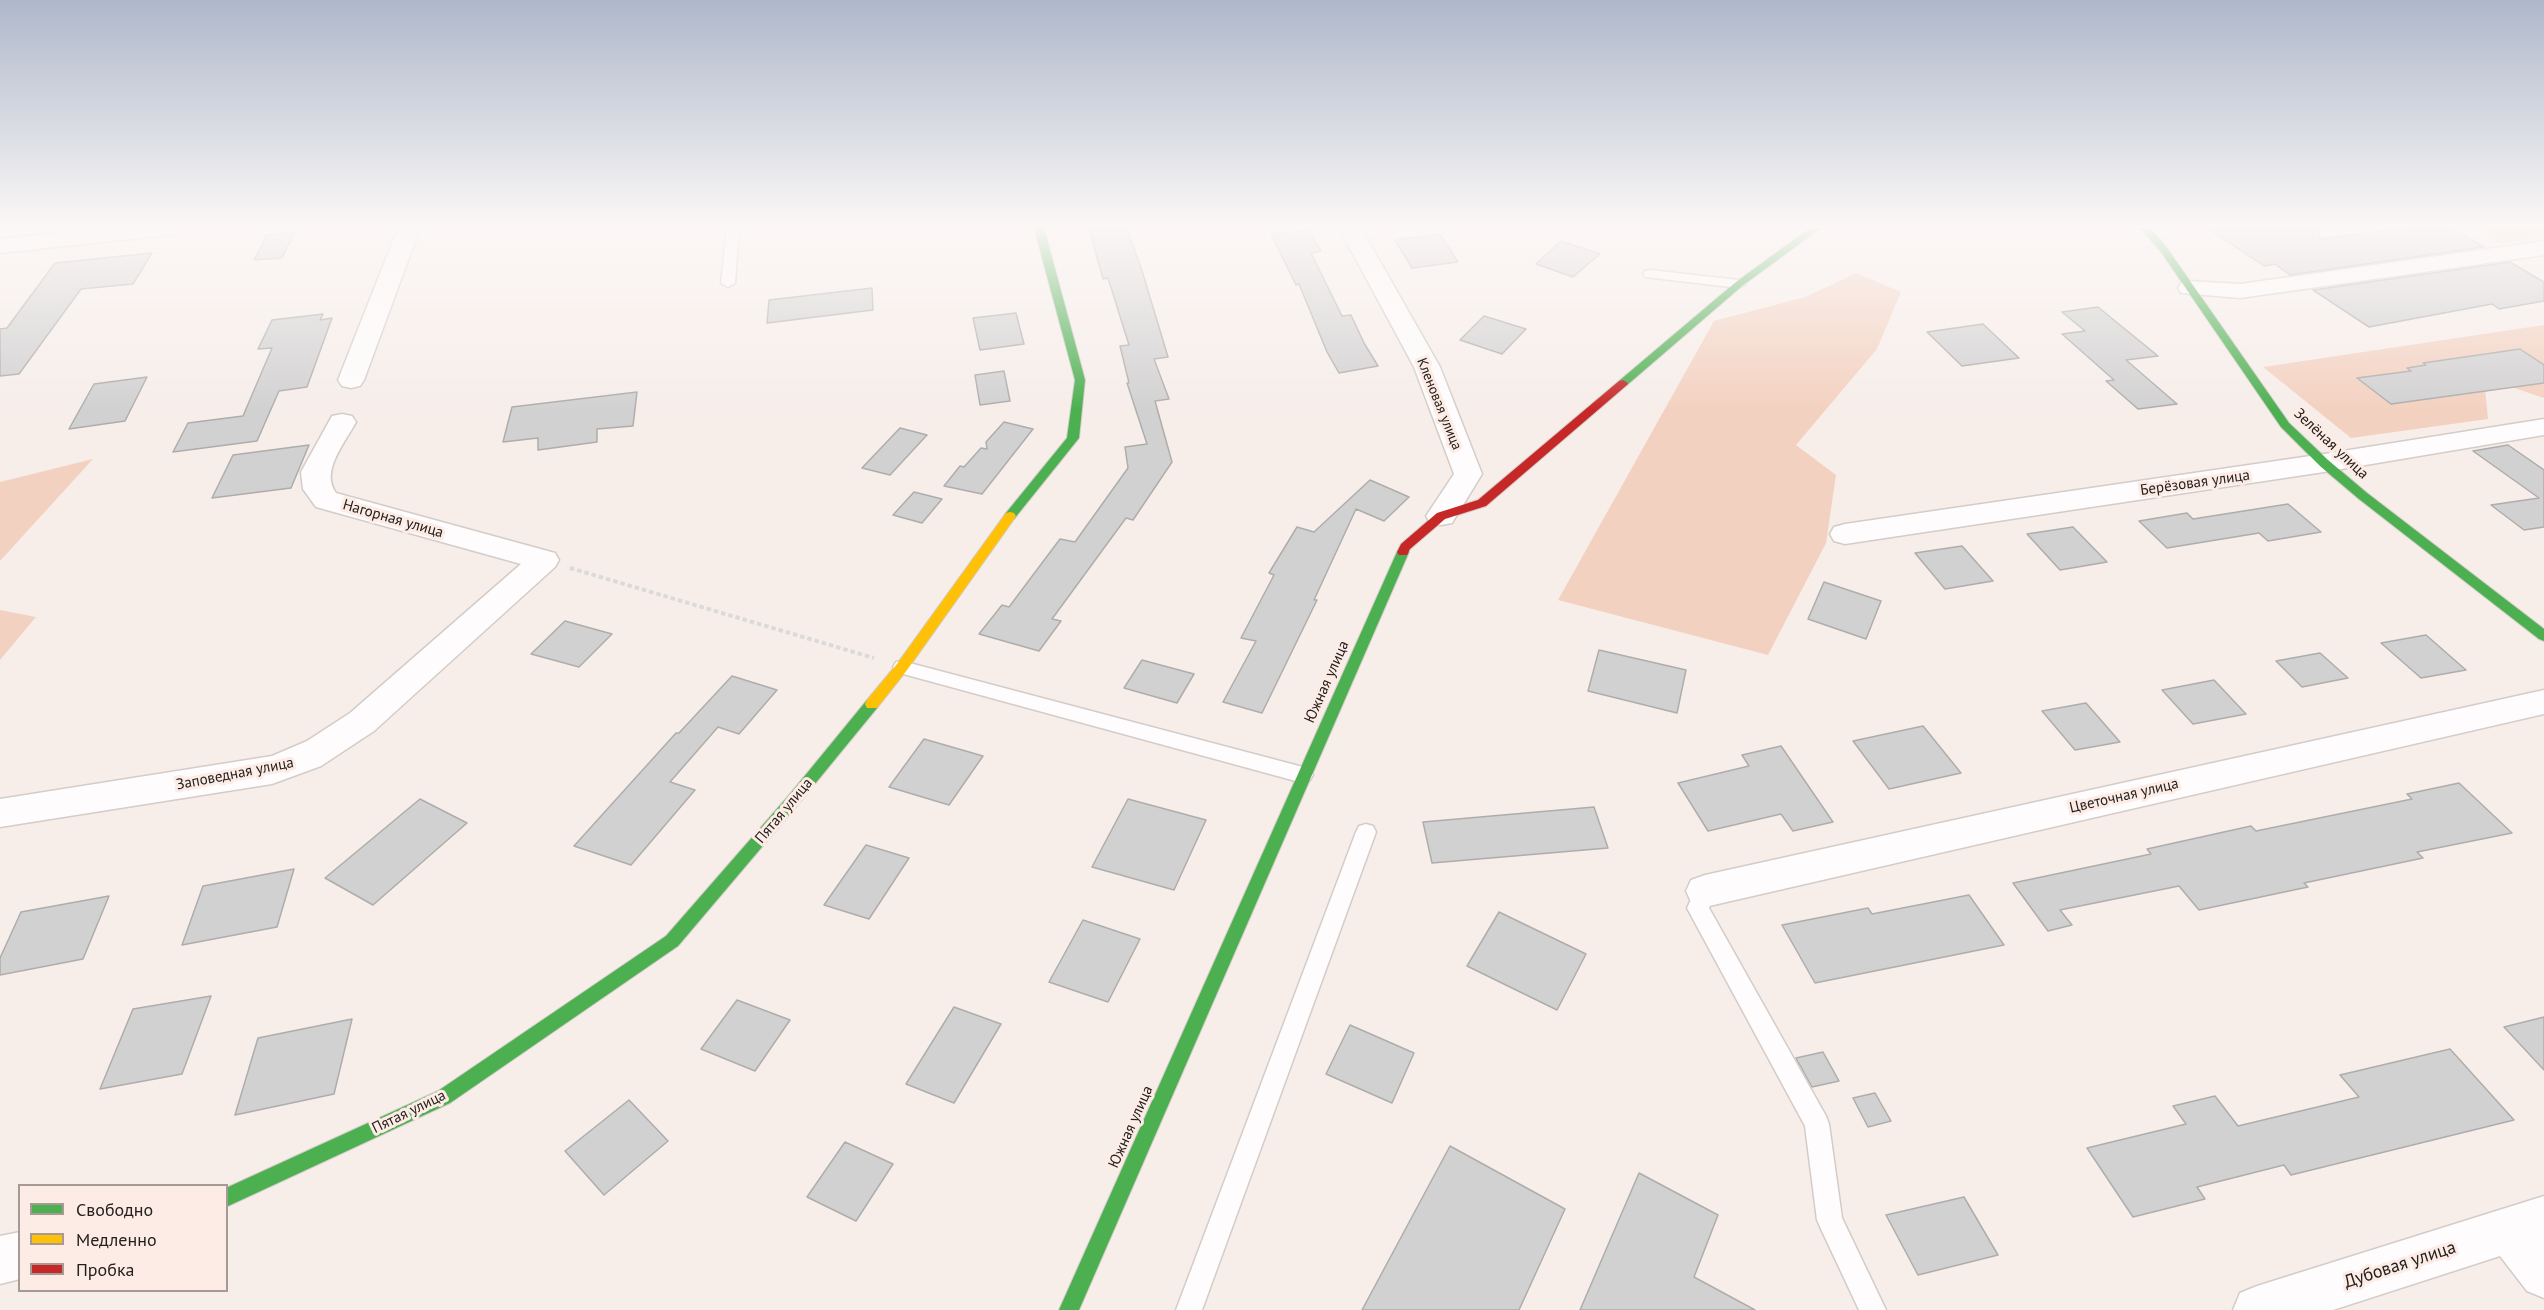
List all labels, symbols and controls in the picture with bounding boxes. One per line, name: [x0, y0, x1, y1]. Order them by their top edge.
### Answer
street label: Кленовая улица: [1413, 356, 1465, 452]
street label: Зелёная улица: [2290, 405, 2372, 483]
street label: Берёзовая улица: [2139, 466, 2251, 500]
street label: Нагорная улица: [341, 496, 445, 542]
street label: Южная улица: [1301, 638, 1353, 726]
street label: Заповедная улица: [175, 754, 295, 794]
street label: Пятая улица: [751, 775, 817, 847]
street label: Цветочная улица: [2068, 775, 2180, 817]
street label: Южная улица: [1105, 1083, 1157, 1171]
street label: Пятая улица: [369, 1086, 449, 1138]
legend: [18, 1184, 228, 1292]
text: Свободно: [76, 1198, 153, 1221]
text: Медленно: [76, 1228, 157, 1251]
street label: Дубовая улица: [2341, 1237, 2459, 1293]
text: Пробка: [76, 1258, 134, 1281]

